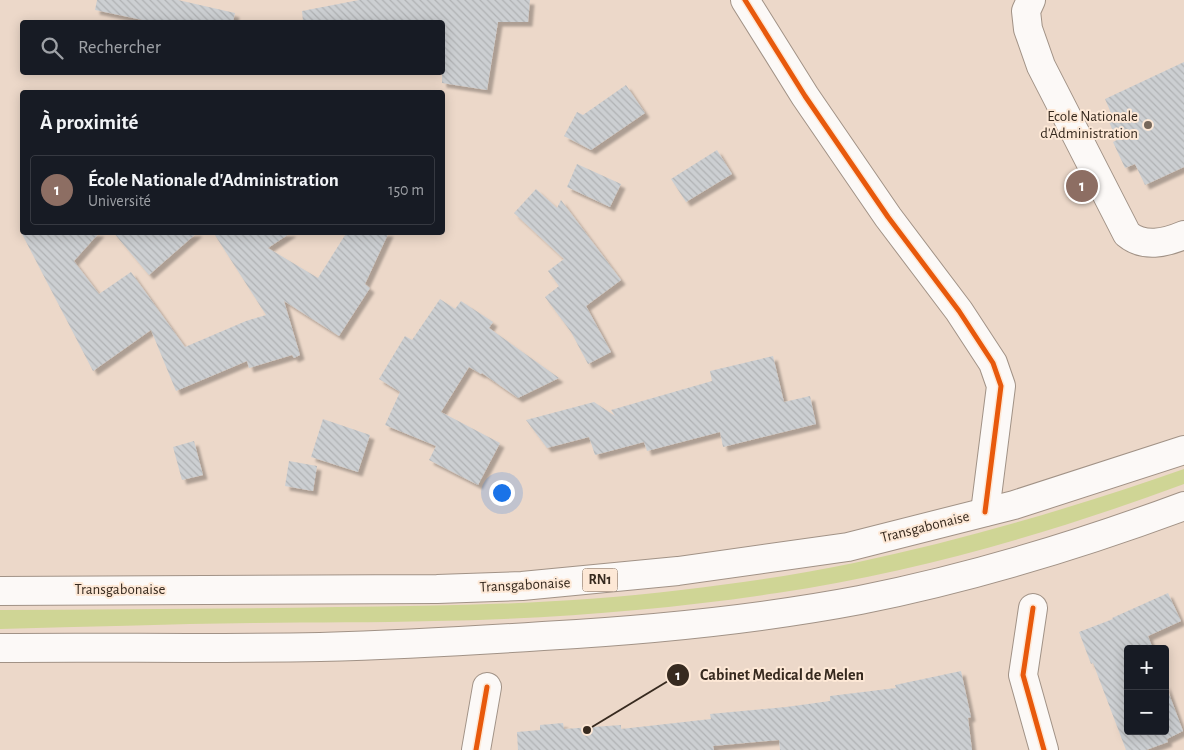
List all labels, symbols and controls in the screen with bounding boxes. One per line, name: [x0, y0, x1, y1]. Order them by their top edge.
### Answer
search box: [20, 20, 445, 75]
icon: search: [38, 34, 66, 62]
text: Rechercher: [78, 38, 161, 57]
place label: Ecole Nationale d'Administration: [1040, 109, 1138, 141]
text: À proximité: [40, 112, 138, 133]
marker: Ecole Nationale d'Administration: [1142, 119, 1154, 131]
pin: 1: [1066, 167, 1098, 205]
text: École Nationale d'Administration: [88, 171, 339, 190]
text: 1: [54, 182, 60, 198]
text: 150 m: [388, 182, 424, 198]
text: Université: [88, 193, 151, 209]
your location: [489, 480, 515, 506]
street label: Transgabonaise: [879, 509, 971, 545]
road number: RN1: [582, 568, 618, 592]
street label: Transgabonaise: [479, 575, 571, 595]
street label: Transgabonaise: [75, 582, 166, 597]
map controls: [1124, 645, 1169, 735]
button: +: [1124, 645, 1169, 690]
callout: Cabinet Medical de Melen: [665, 659, 874, 690]
text: Cabinet Medical de Melen: [700, 667, 864, 683]
text: 1: [675, 668, 681, 683]
button: −: [1124, 690, 1169, 735]

